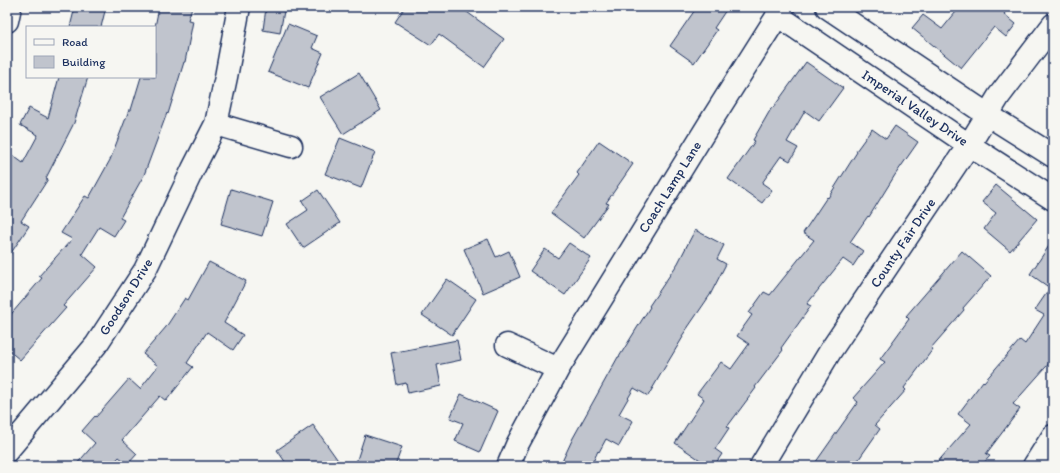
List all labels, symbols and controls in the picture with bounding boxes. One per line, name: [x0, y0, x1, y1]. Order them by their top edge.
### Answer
legend: [26, 26, 156, 78]
text: Road: [62, 35, 88, 49]
text: Building: [62, 55, 106, 69]
street label: Imperial Valley Drive: [859, 66, 972, 150]
street label: Coach Lamp Lane: [635, 138, 705, 236]
street label: County Fair Drive: [867, 195, 939, 291]
street label: Goodson Drive: [96, 255, 157, 339]

